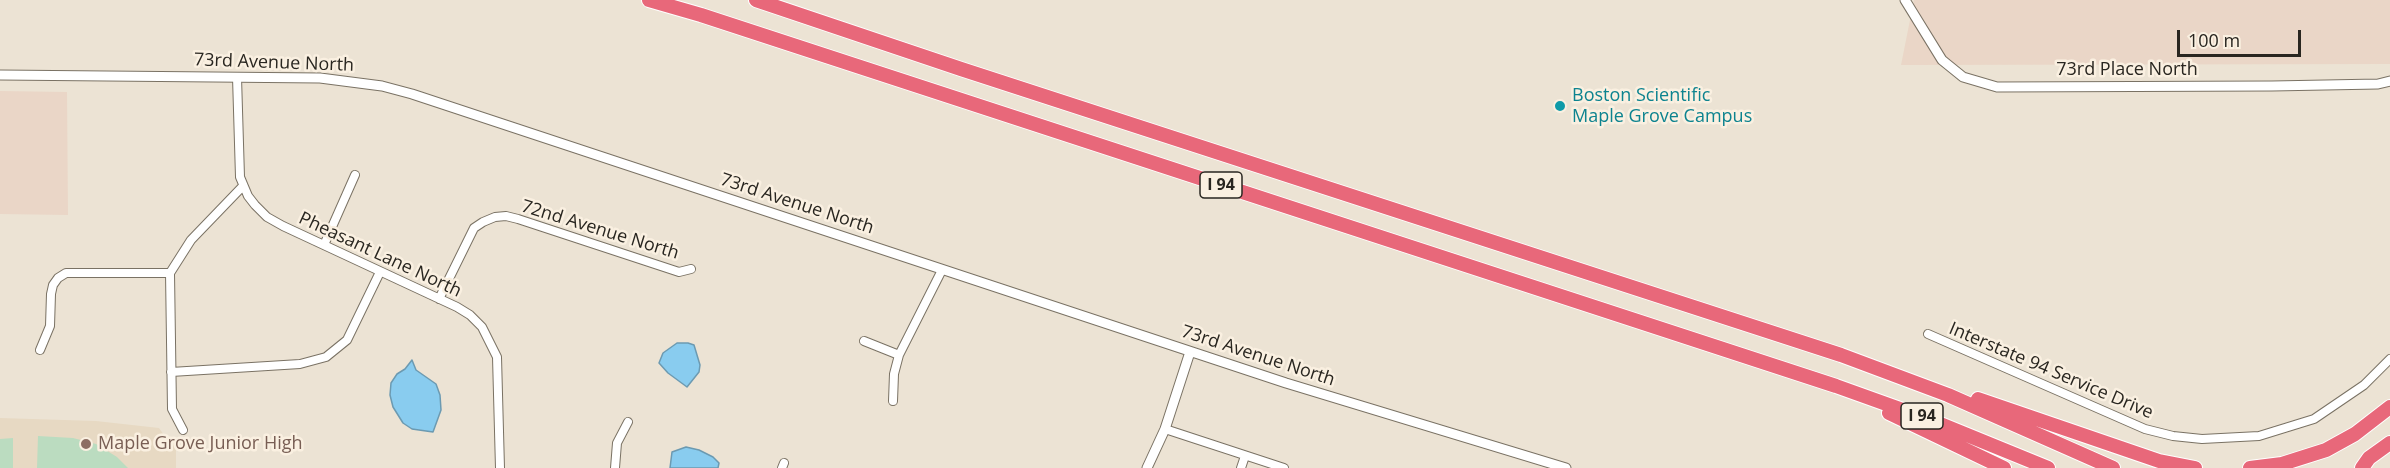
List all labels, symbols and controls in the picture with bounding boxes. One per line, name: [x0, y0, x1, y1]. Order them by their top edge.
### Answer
scale bar: [2180, 18, 2304, 56]
text: 100 m: [2188, 28, 2240, 52]
street label: 73rd Avenue North: [194, 49, 354, 77]
street label: 73rd Place North: [2056, 59, 2198, 81]
place label: Boston Scientific Maple Grove Campus: [1572, 85, 1752, 128]
marker: Boston Scientific Maple Grove Campus: [1553, 99, 1567, 113]
street label: 73rd Avenue North: [718, 169, 876, 239]
road number: I 94: [1200, 172, 1242, 198]
street label: 72nd Avenue North: [518, 196, 682, 264]
street label: Pheasant Lane North: [295, 208, 465, 302]
street label: Interstate 94 Service Drive: [1946, 318, 2156, 424]
street label: 73rd Avenue North: [1179, 321, 1337, 391]
road number: I 94: [1901, 403, 1943, 429]
place label: Maple Grove Junior High: [98, 433, 303, 455]
marker: Maple Grove Junior High: [79, 437, 93, 451]

